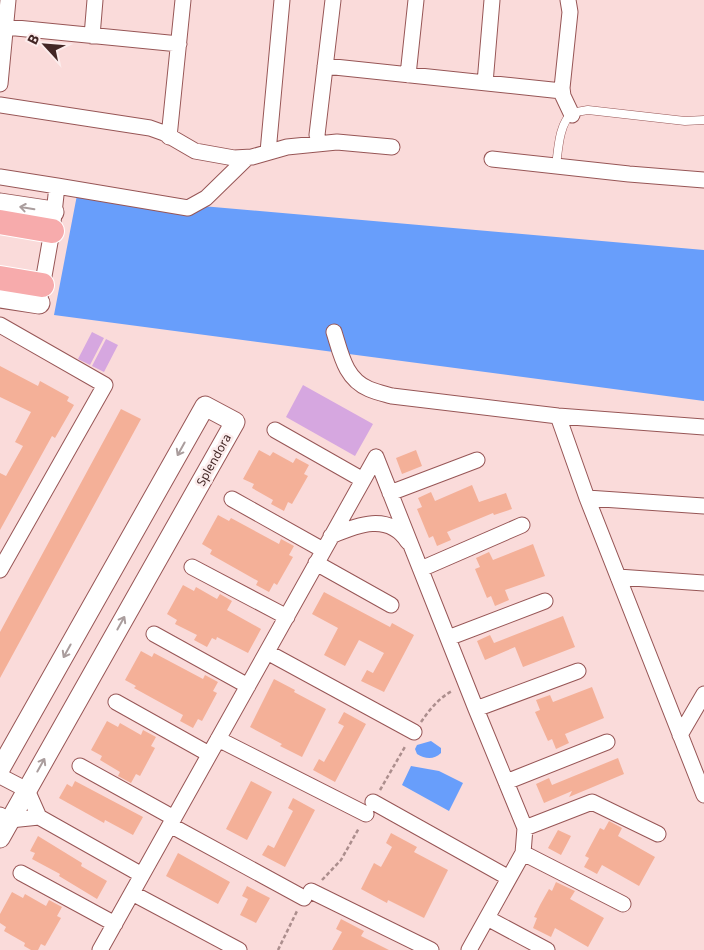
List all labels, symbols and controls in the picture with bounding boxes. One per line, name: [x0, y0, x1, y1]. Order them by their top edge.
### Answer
north arrow: [20, 20, 70, 70]
text: B: [22, 31, 43, 47]
one-way arrow: [19, 203, 35, 213]
street label: Splendora: [192, 431, 235, 489]
one-way arrow: [175, 441, 185, 455]
one-way arrow: [117, 617, 127, 631]
one-way arrow: [61, 643, 71, 658]
one-way arrow: [37, 758, 47, 772]

